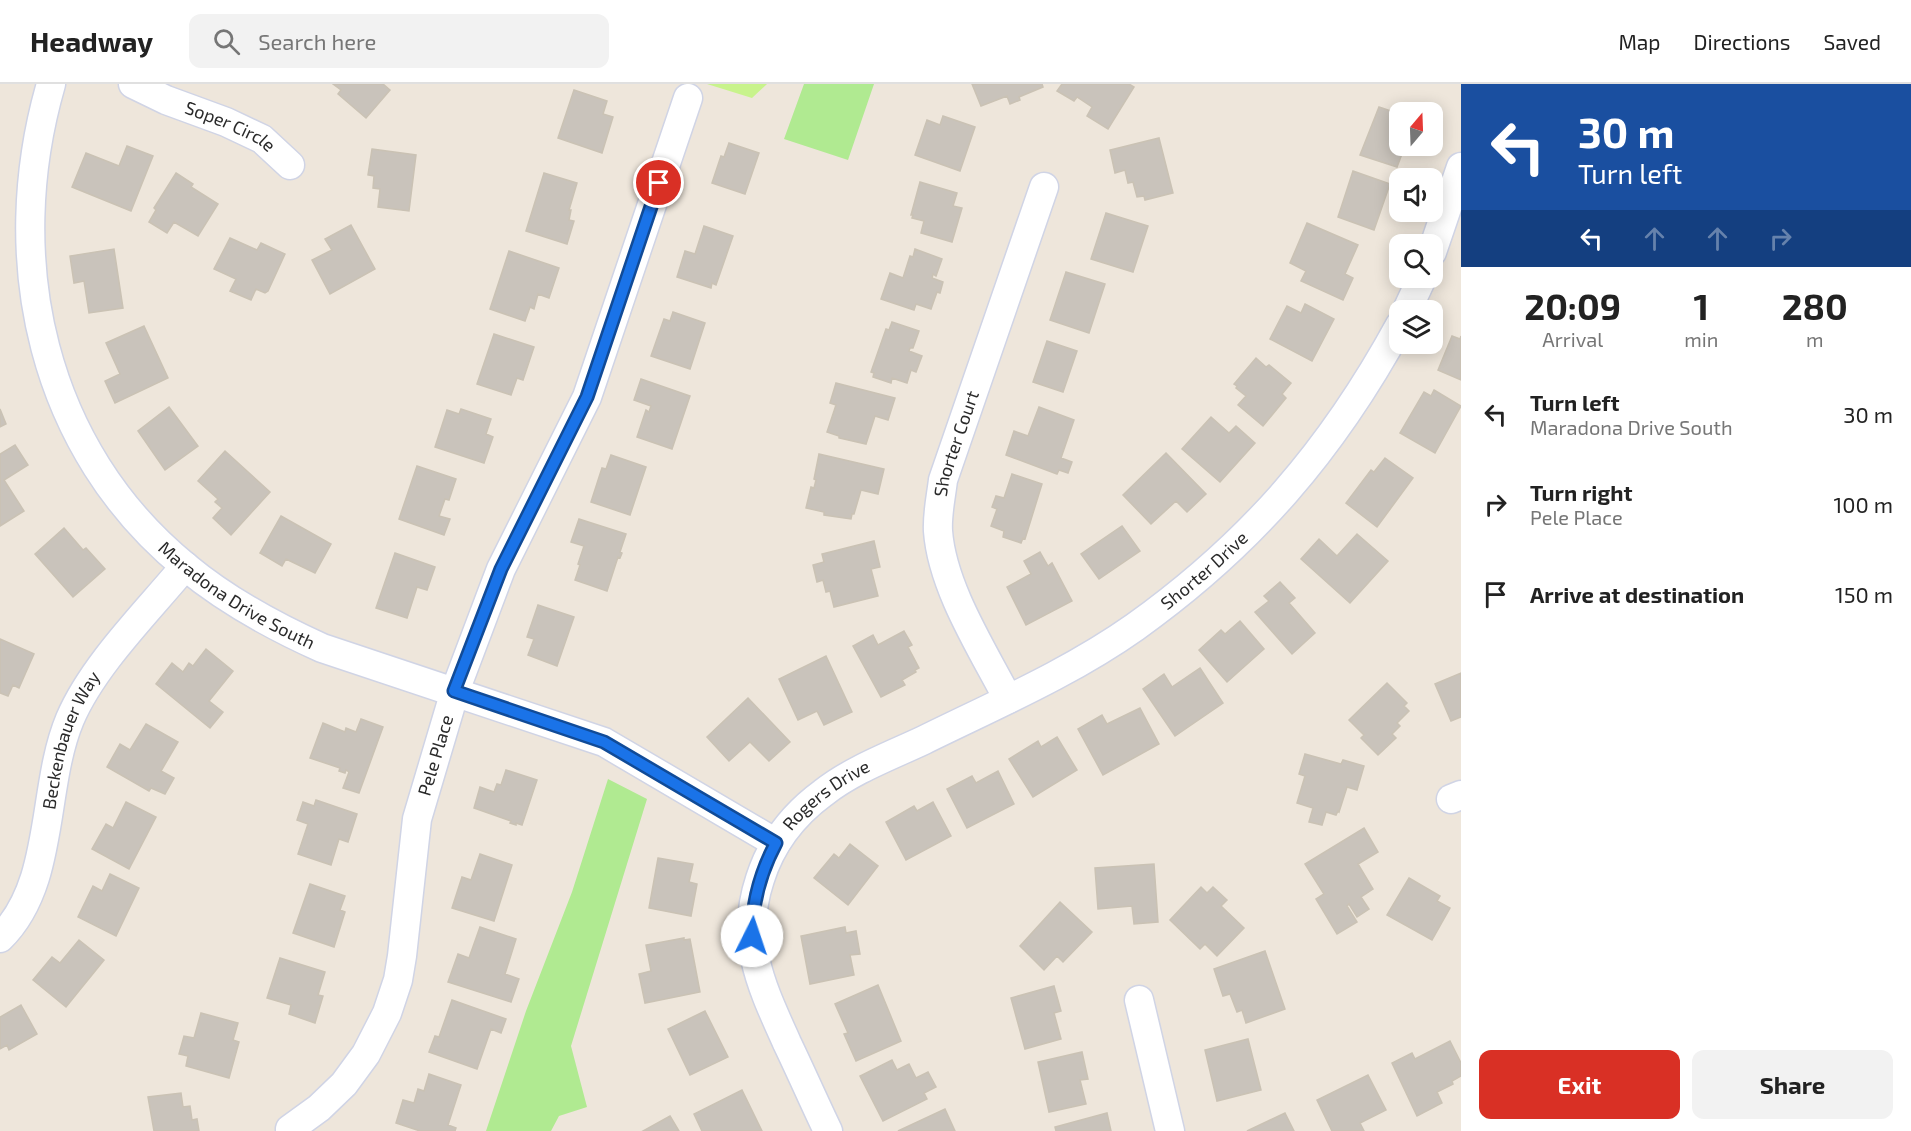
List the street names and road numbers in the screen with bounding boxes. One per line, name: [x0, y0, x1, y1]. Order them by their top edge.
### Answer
street label: Soper Circle: [182, 96, 280, 156]
street label: Shorter Court: [929, 388, 983, 498]
street label: Shorter Drive: [1156, 526, 1252, 614]
street label: Maradona Drive South: [154, 536, 319, 653]
street label: Beckenbauer Way: [37, 666, 105, 811]
street label: Pele Place: [413, 712, 457, 798]
street label: Rogers Drive: [777, 755, 873, 834]

